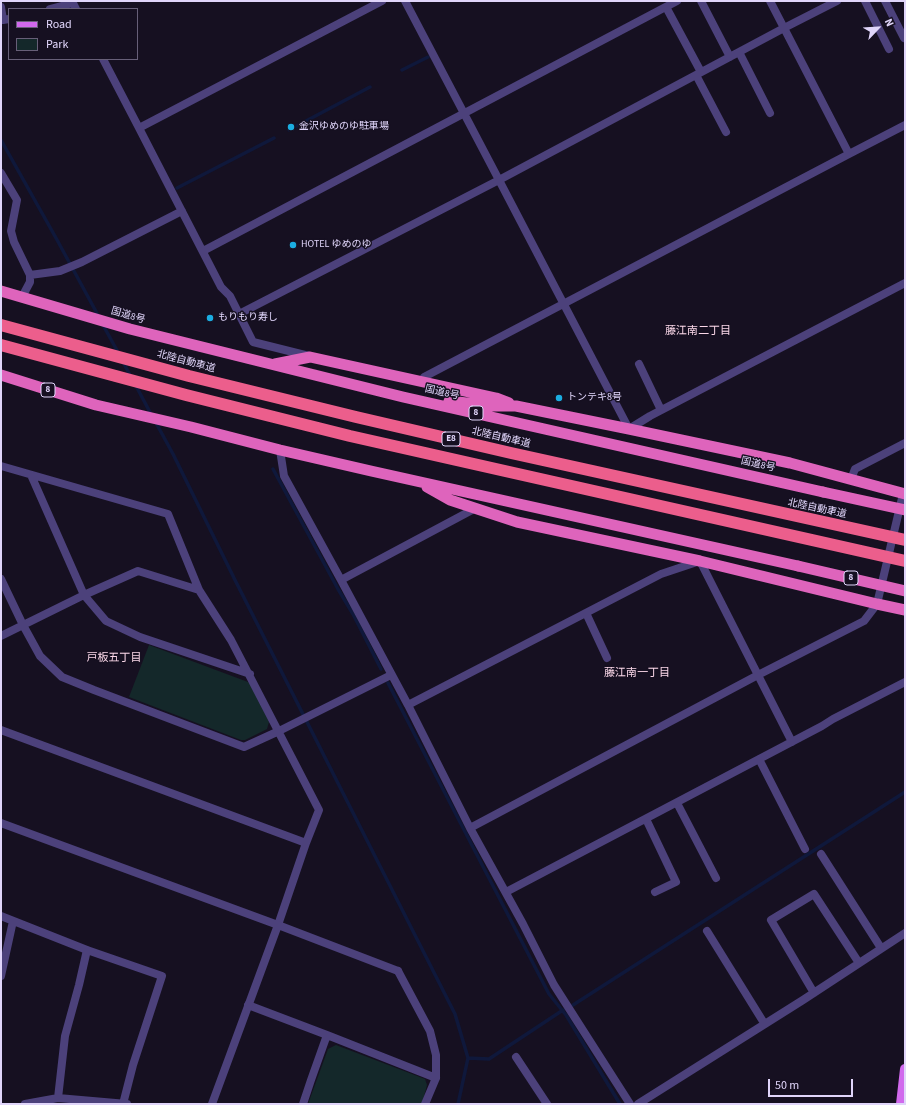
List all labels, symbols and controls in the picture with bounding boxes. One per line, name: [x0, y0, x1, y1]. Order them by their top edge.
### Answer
legend: [8, 8, 138, 60]
north arrow: [858, 8, 898, 48]
text: Road: [46, 16, 72, 33]
text: N: [881, 16, 898, 29]
text: Park: [46, 36, 68, 53]
place label: 金沢ゆめのゆ駐車場: [299, 121, 389, 133]
marker: 金沢ゆめのゆ駐車場: [286, 122, 296, 132]
place label: HOTEL ゆめのゆ: [301, 239, 371, 251]
marker: HOTEL ゆめのゆ: [288, 240, 298, 250]
street label: 国道8号: [110, 305, 146, 327]
place label: もりもり寿し: [218, 312, 278, 324]
marker: もりもり寿し: [205, 313, 215, 323]
district label: 藤江南二丁目: [665, 325, 731, 339]
street label: 北陸自動車道: [155, 348, 217, 376]
road number: 8: [41, 383, 55, 397]
street label: 国道8号: [424, 383, 460, 403]
place label: トンテキ8号: [567, 392, 622, 404]
marker: トンテキ8号: [554, 393, 564, 403]
road number: 8: [469, 406, 483, 420]
street label: 北陸自動車道: [470, 425, 532, 451]
road number: E8: [442, 432, 460, 446]
street label: 国道8号: [740, 455, 776, 475]
street label: 北陸自動車道: [786, 497, 848, 521]
road number: 8: [844, 571, 858, 585]
district label: 戸板五丁目: [87, 652, 141, 666]
district label: 藤江南一丁目: [604, 667, 670, 681]
scale bar: [770, 1071, 855, 1097]
text: 50 m: [775, 1077, 799, 1094]

